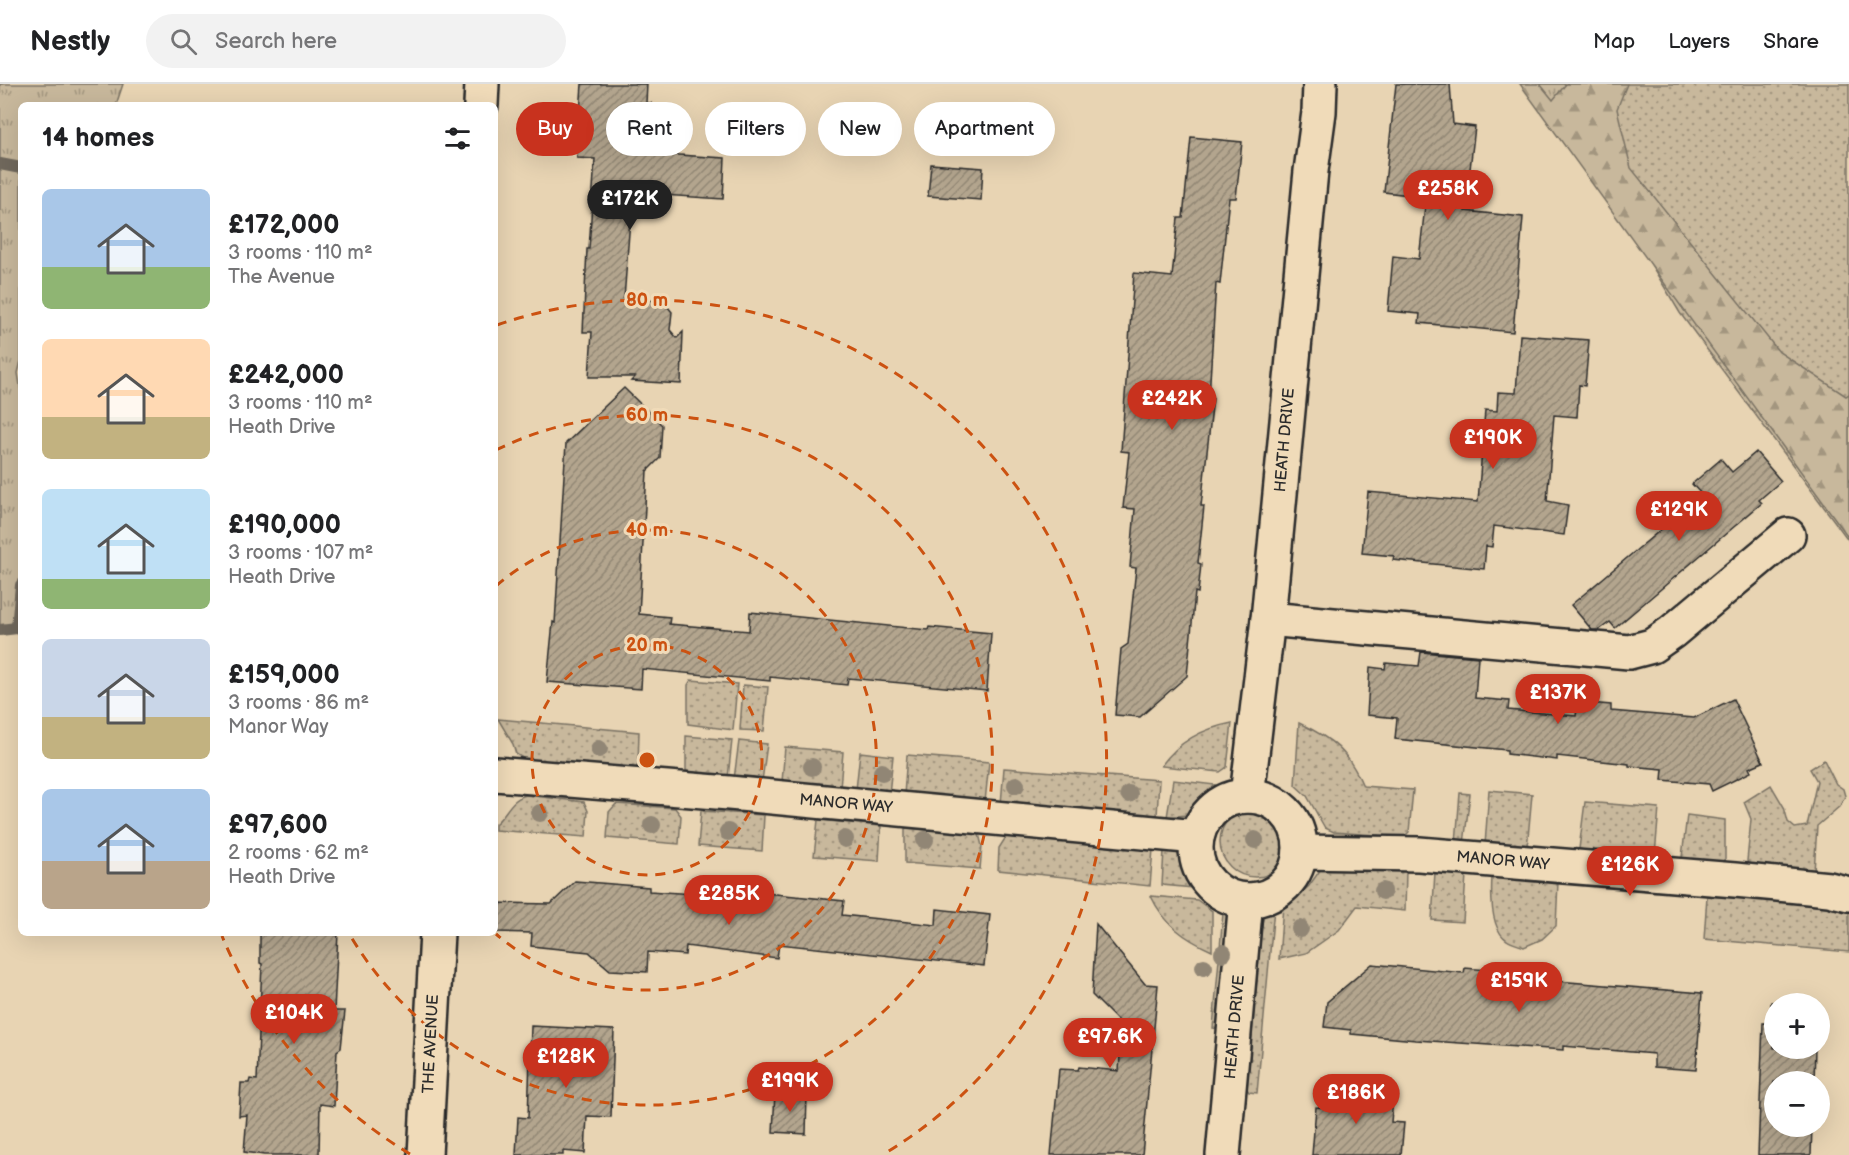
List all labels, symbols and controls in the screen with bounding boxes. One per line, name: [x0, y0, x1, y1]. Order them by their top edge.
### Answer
search box: [146, 14, 566, 68]
text: Nestly: [30, 25, 110, 58]
icon: search: [167, 25, 200, 58]
text: Search here: [215, 28, 337, 55]
text: Map: [1593, 29, 1635, 54]
text: Layers: [1668, 29, 1730, 54]
text: Share: [1763, 29, 1819, 54]
chip: Buy: [516, 102, 594, 156]
chip: Rent: [606, 102, 693, 156]
chip: Filters: [705, 102, 806, 156]
chip: New: [818, 102, 902, 156]
chip: Apartment: [914, 102, 1055, 156]
icon: filters: [441, 122, 474, 155]
text: 14 homes: [42, 123, 154, 154]
pin: £258K: [1406, 170, 1490, 221]
text: £258K: [1417, 177, 1479, 201]
pin: £172K: [588, 180, 672, 231]
text: £172K: [601, 187, 659, 211]
text: £172,000: [228, 210, 339, 241]
icon: home: [90, 213, 162, 285]
text: 3 rooms · 110 m²: [228, 241, 373, 265]
text: The Avenue: [228, 265, 335, 289]
text: 80 m: [626, 290, 668, 311]
text: £242,000: [228, 360, 344, 391]
icon: home: [90, 363, 162, 435]
pin: £242K: [1130, 380, 1214, 431]
text: £242K: [1142, 387, 1203, 411]
street label: HEATH DRIVE: [1271, 387, 1299, 493]
text: 3 rooms · 110 m²: [228, 391, 373, 415]
text: 60 m: [626, 405, 668, 426]
text: Heath Drive: [228, 415, 335, 439]
pin: £190K: [1451, 419, 1535, 470]
text: £190K: [1464, 426, 1522, 450]
pin: £129K: [1637, 491, 1721, 542]
text: £129K: [1650, 498, 1708, 522]
text: £190,000: [228, 510, 341, 541]
icon: home: [90, 513, 162, 585]
text: 40 m: [626, 520, 668, 541]
text: 3 rooms · 107 m²: [228, 541, 373, 565]
text: Heath Drive: [228, 565, 335, 589]
text: 20 m: [626, 635, 668, 656]
text: £159,000: [228, 660, 340, 691]
icon: home: [90, 663, 162, 735]
pin: £137K: [1516, 674, 1600, 725]
text: £137K: [1529, 681, 1587, 705]
text: 3 rooms · 86 m²: [228, 691, 369, 715]
text: Manor Way: [228, 715, 329, 739]
centre of rings: [637, 750, 657, 770]
street label: MANOR WAY: [798, 790, 894, 818]
text: £97,600: [228, 810, 328, 841]
icon: home: [90, 813, 162, 885]
text: 2 rooms · 62 m²: [228, 841, 369, 865]
pin: £126K: [1588, 846, 1672, 897]
street label: MANOR WAY: [1455, 847, 1551, 875]
text: £126K: [1601, 853, 1659, 877]
text: Heath Drive: [228, 865, 335, 889]
pin: £285K: [687, 875, 771, 926]
text: £285K: [698, 882, 760, 906]
pin: £159K: [1477, 962, 1561, 1013]
text: £159K: [1490, 969, 1548, 993]
street label: HEATH DRIVE: [1221, 974, 1249, 1080]
map controls: [1764, 993, 1830, 1137]
button: +: [1764, 993, 1830, 1059]
pin: £104K: [252, 994, 336, 1045]
street label: THE AVENUE: [419, 994, 443, 1094]
text: £104K: [265, 1001, 323, 1025]
pin: £97.6K: [1061, 1018, 1159, 1069]
text: £97.6K: [1077, 1025, 1143, 1049]
pin: £128K: [524, 1038, 608, 1089]
text: £128K: [537, 1045, 595, 1069]
pin: £199K: [748, 1062, 832, 1113]
text: £199K: [761, 1069, 819, 1093]
button: −: [1764, 1071, 1830, 1137]
pin: £186K: [1314, 1074, 1398, 1125]
text: £186K: [1327, 1081, 1385, 1105]

